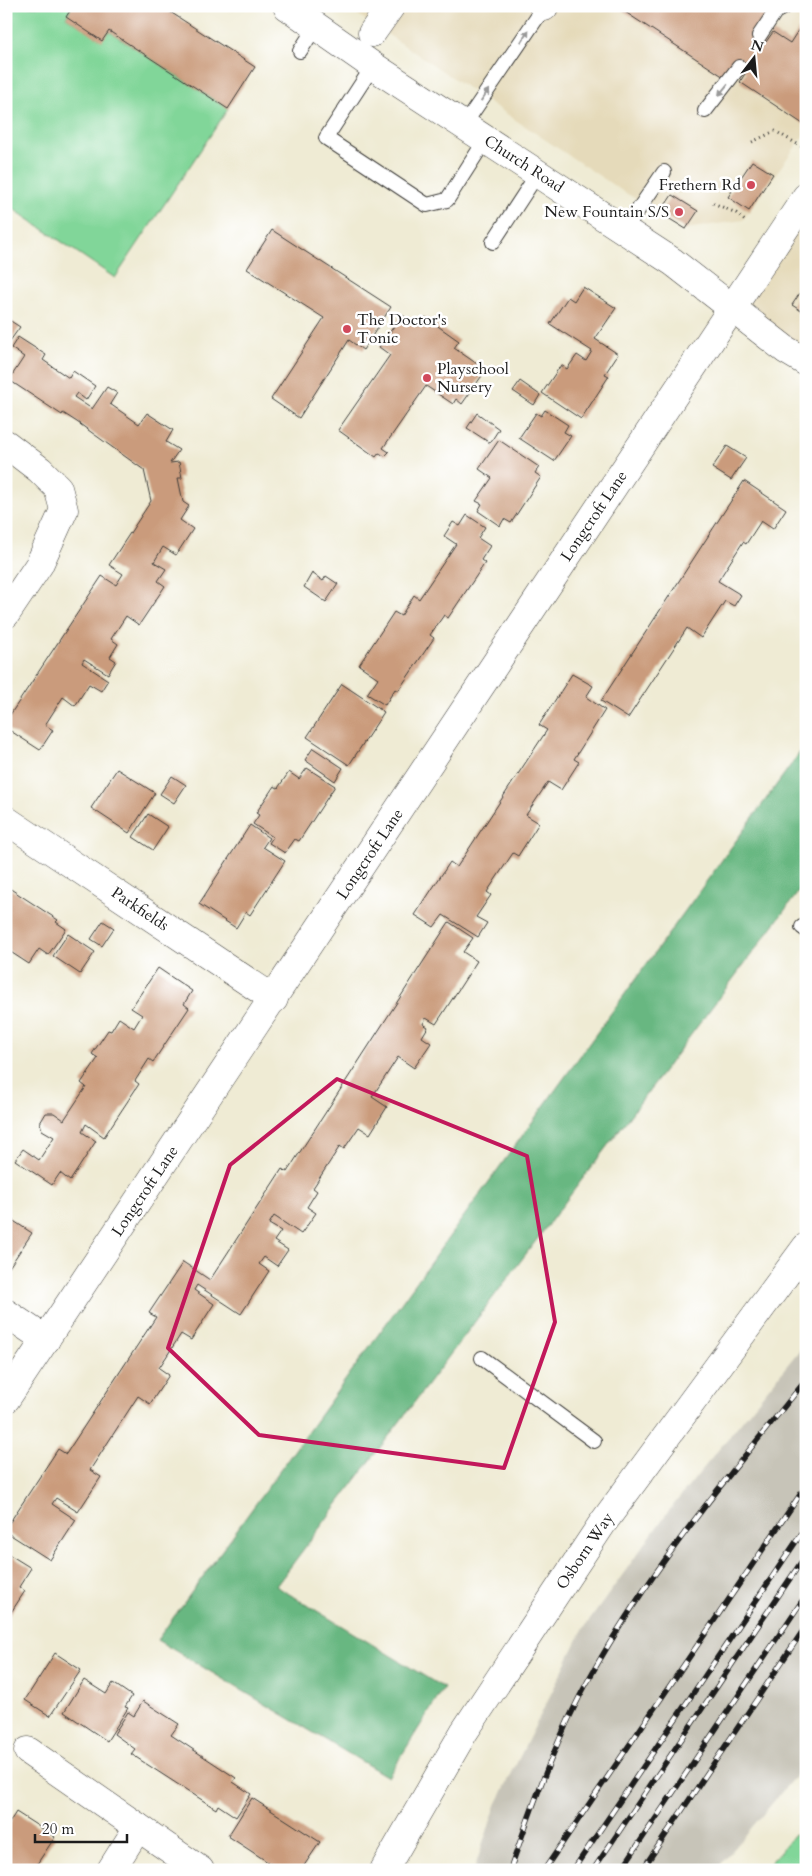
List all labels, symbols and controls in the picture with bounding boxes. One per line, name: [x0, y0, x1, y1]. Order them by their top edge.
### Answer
one-way arrow: [520, 29, 530, 43]
north arrow: [730, 32, 780, 82]
text: N: [749, 35, 766, 57]
one-way arrow: [717, 83, 728, 96]
one-way arrow: [480, 88, 490, 102]
street label: Church Road: [480, 130, 569, 198]
place label: Frethern Rd: [659, 174, 741, 196]
marker: Frethern Rd: [745, 179, 757, 191]
place label: New Fountain S/S: [544, 201, 669, 223]
marker: New Fountain S/S: [673, 206, 685, 218]
place label: The Doctor's Tonic: [357, 309, 447, 349]
marker: The Doctor's Tonic: [341, 323, 353, 335]
place label: Playschool Nursery: [437, 358, 509, 398]
marker: Playschool Nursery: [421, 372, 433, 384]
street label: Longcroft Lane: [555, 466, 633, 566]
street label: Longcroft Lane: [331, 804, 409, 904]
street label: Parkfields: [107, 882, 173, 936]
street label: Longcroft Lane: [106, 1141, 184, 1241]
street label: Osborn Way: [551, 1508, 619, 1594]
scale bar: [35, 1811, 128, 1843]
text: 20 m: [42, 1819, 74, 1839]

